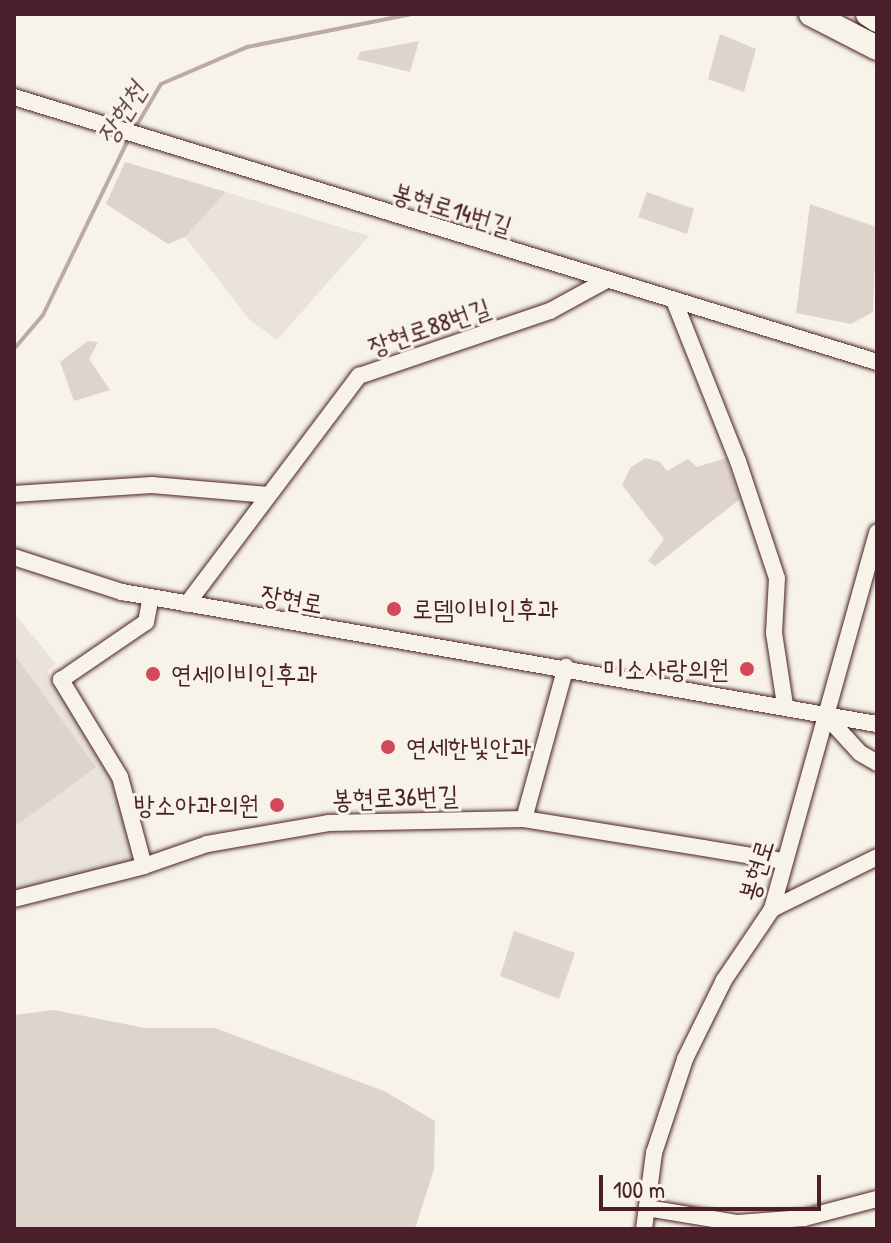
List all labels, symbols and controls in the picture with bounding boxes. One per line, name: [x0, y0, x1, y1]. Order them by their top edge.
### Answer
water label: 장현천: [89, 75, 153, 151]
street label: 봉현로14번길: [388, 176, 516, 242]
street label: 장현로88번길: [364, 292, 494, 362]
street label: 장현로: [258, 578, 326, 620]
place label: 로뎀이비인후과: [412, 593, 558, 625]
marker: 로뎀이비인후과: [383, 598, 405, 620]
place label: 미소사랑의원: [603, 653, 729, 685]
place label: 연세이비인후과: [171, 658, 317, 690]
marker: 미소사랑의원: [736, 658, 758, 680]
marker: 연세이비인후과: [142, 663, 164, 685]
place label: 연세한빛안과: [406, 731, 532, 763]
marker: 연세한빛안과: [377, 736, 399, 758]
street label: 봉현로36번길: [331, 779, 459, 815]
place label: 방소아과의원: [133, 789, 259, 821]
marker: 방소아과의원: [266, 794, 288, 816]
street label: 봉현로: [732, 835, 780, 905]
scale bar: [603, 1159, 825, 1209]
text: 100 m: [613, 1173, 665, 1205]

